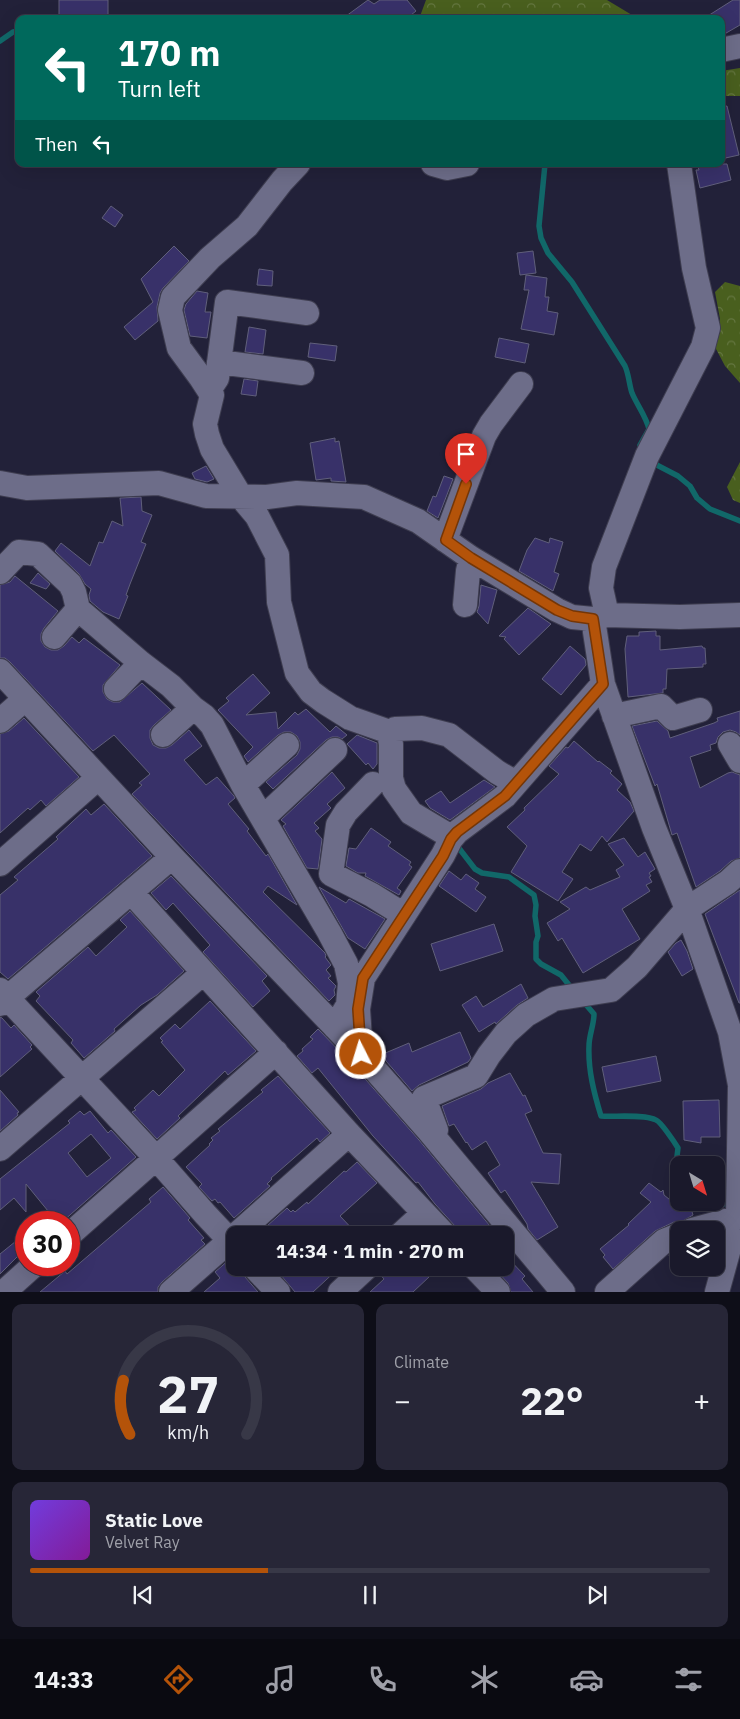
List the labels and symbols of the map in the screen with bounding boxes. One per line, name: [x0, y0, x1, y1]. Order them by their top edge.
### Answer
pin: [445, 433, 487, 484]
position arrow: [334, 1027, 386, 1079]
north arrow: [670, 1156, 725, 1211]
speed limit sign: 30: [15, 1211, 80, 1276]

